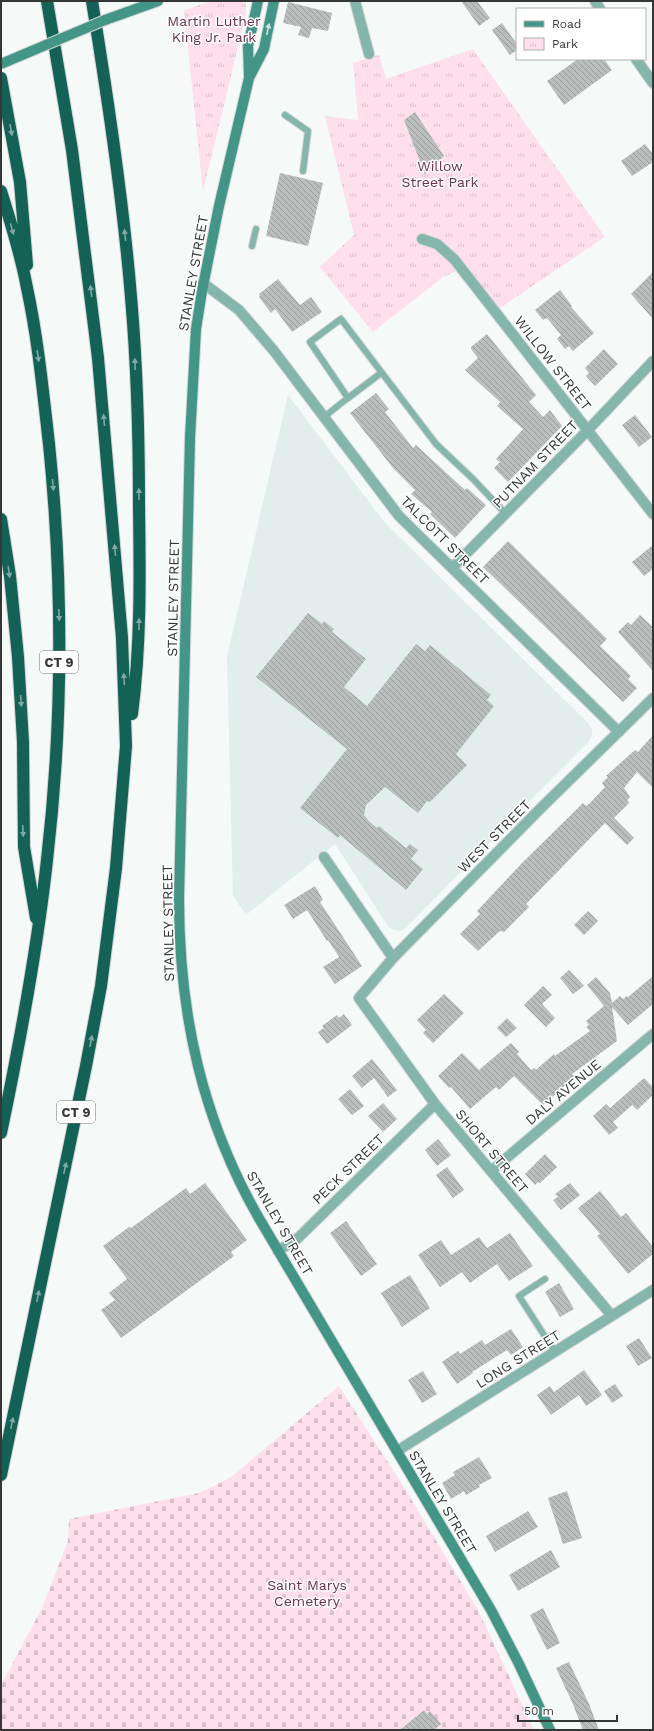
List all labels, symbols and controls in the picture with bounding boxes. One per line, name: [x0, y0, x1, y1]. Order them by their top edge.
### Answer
legend: [516, 8, 646, 60]
park label: Martin Luther King Jr. Park: [167, 13, 261, 45]
text: Road: [552, 17, 581, 31]
one-way arrow: [266, 23, 272, 35]
text: Park: [552, 37, 578, 51]
one-way arrow: [8, 124, 14, 137]
park label: Willow Street Park: [401, 158, 479, 190]
street label: STANLEY STREET: [175, 213, 211, 332]
one-way arrow: [9, 223, 15, 235]
one-way arrow: [122, 229, 128, 241]
one-way arrow: [88, 285, 94, 297]
street label: WILLOW STREET: [511, 313, 595, 414]
one-way arrow: [35, 350, 41, 362]
one-way arrow: [132, 358, 139, 370]
one-way arrow: [101, 414, 108, 426]
street label: PUTNAM STREET: [489, 416, 581, 511]
one-way arrow: [49, 479, 56, 491]
one-way arrow: [136, 487, 142, 500]
street label: TALCOTT STREET: [398, 493, 493, 588]
street label: STANLEY STREET: [164, 539, 182, 657]
one-way arrow: [112, 544, 119, 556]
one-way arrow: [6, 566, 12, 578]
one-way arrow: [56, 609, 62, 622]
one-way arrow: [136, 617, 142, 630]
road number: CT 9: [40, 651, 78, 673]
one-way arrow: [121, 673, 128, 685]
one-way arrow: [17, 695, 24, 707]
street label: WEST STREET: [454, 796, 534, 876]
one-way arrow: [20, 825, 26, 838]
street label: STANLEY STREET: [159, 864, 177, 982]
one-way arrow: [88, 1035, 94, 1047]
street label: DALY AVENUE: [522, 1056, 604, 1128]
road number: CT 9: [57, 1101, 95, 1123]
street label: SHORT STREET: [452, 1106, 532, 1196]
street label: PECK STREET: [309, 1130, 387, 1207]
one-way arrow: [62, 1162, 68, 1174]
street label: STANLEY STREET: [244, 1168, 317, 1278]
one-way arrow: [36, 1289, 42, 1302]
street label: LONG STREET: [473, 1326, 564, 1391]
one-way arrow: [9, 1417, 15, 1429]
street label: STANLEY STREET: [406, 1448, 480, 1557]
park label: Saint Marys Cemetery: [267, 1577, 347, 1609]
scale bar: [518, 1697, 617, 1723]
text: 50 m: [524, 1704, 554, 1718]

